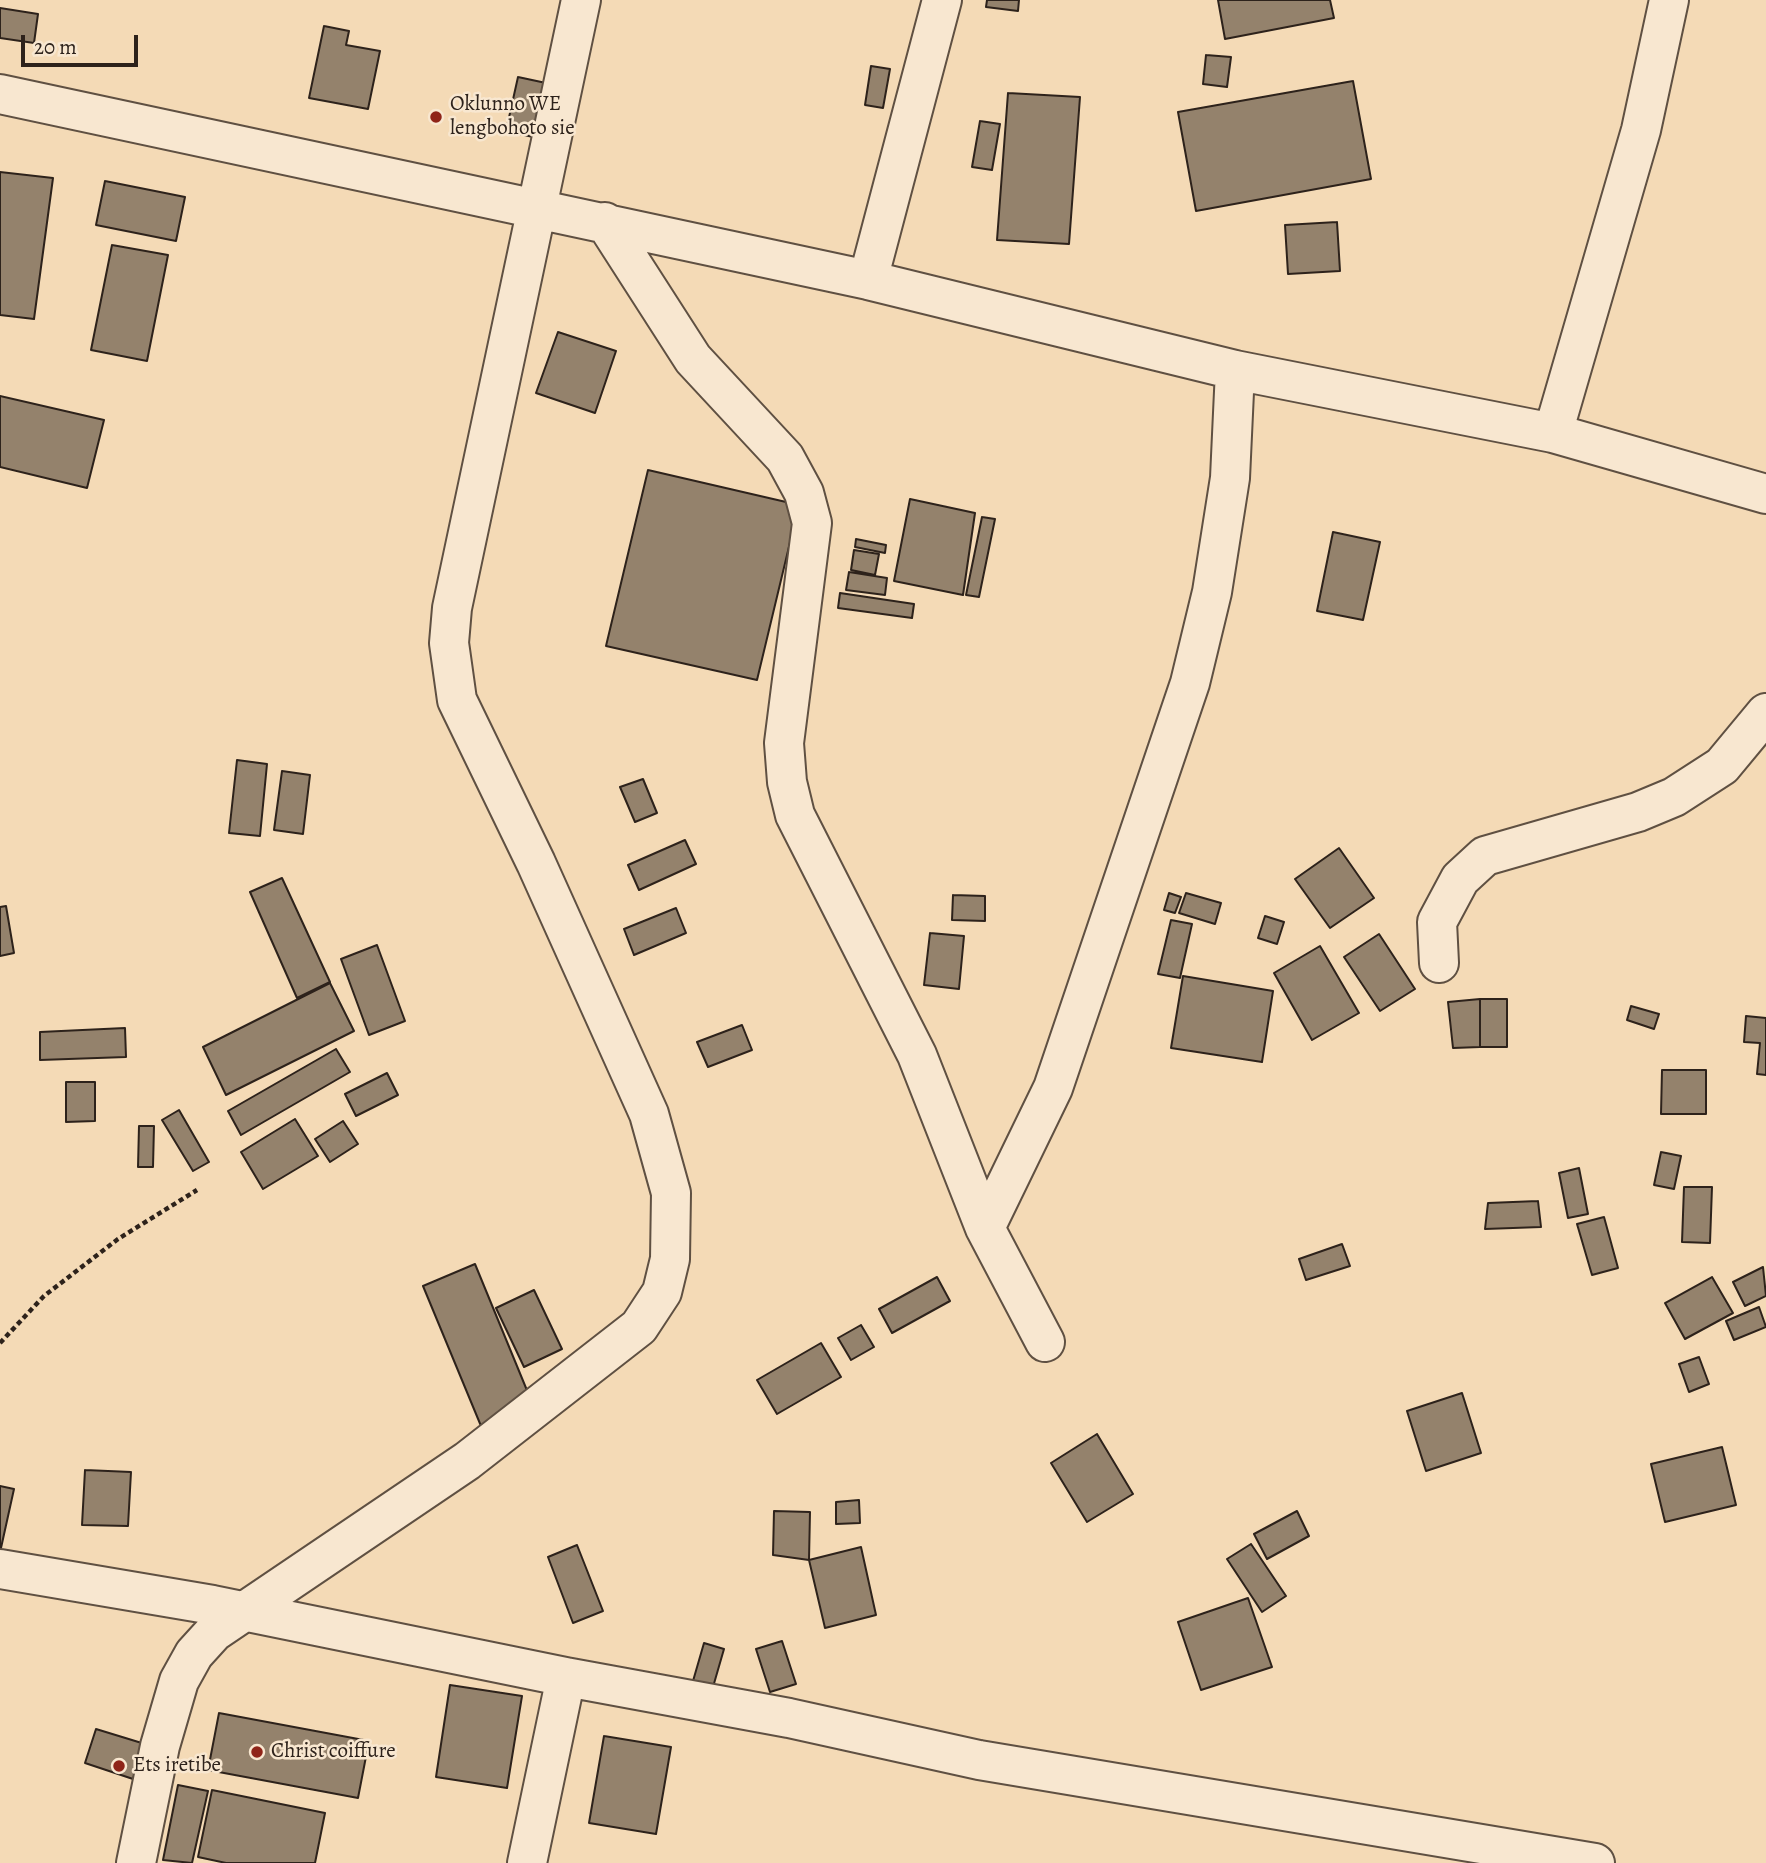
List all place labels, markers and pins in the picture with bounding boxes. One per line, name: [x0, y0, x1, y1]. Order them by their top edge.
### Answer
place label: Oklunno WE lengbohoto sie: [450, 92, 575, 142]
marker: Oklunno WE lengbohoto sie: [428, 109, 444, 125]
place label: Christ coiffure: [271, 1739, 396, 1765]
marker: Christ coiffure: [249, 1744, 265, 1760]
place label: Ets iretibe: [133, 1753, 221, 1779]
marker: Ets iretibe: [111, 1758, 127, 1774]

